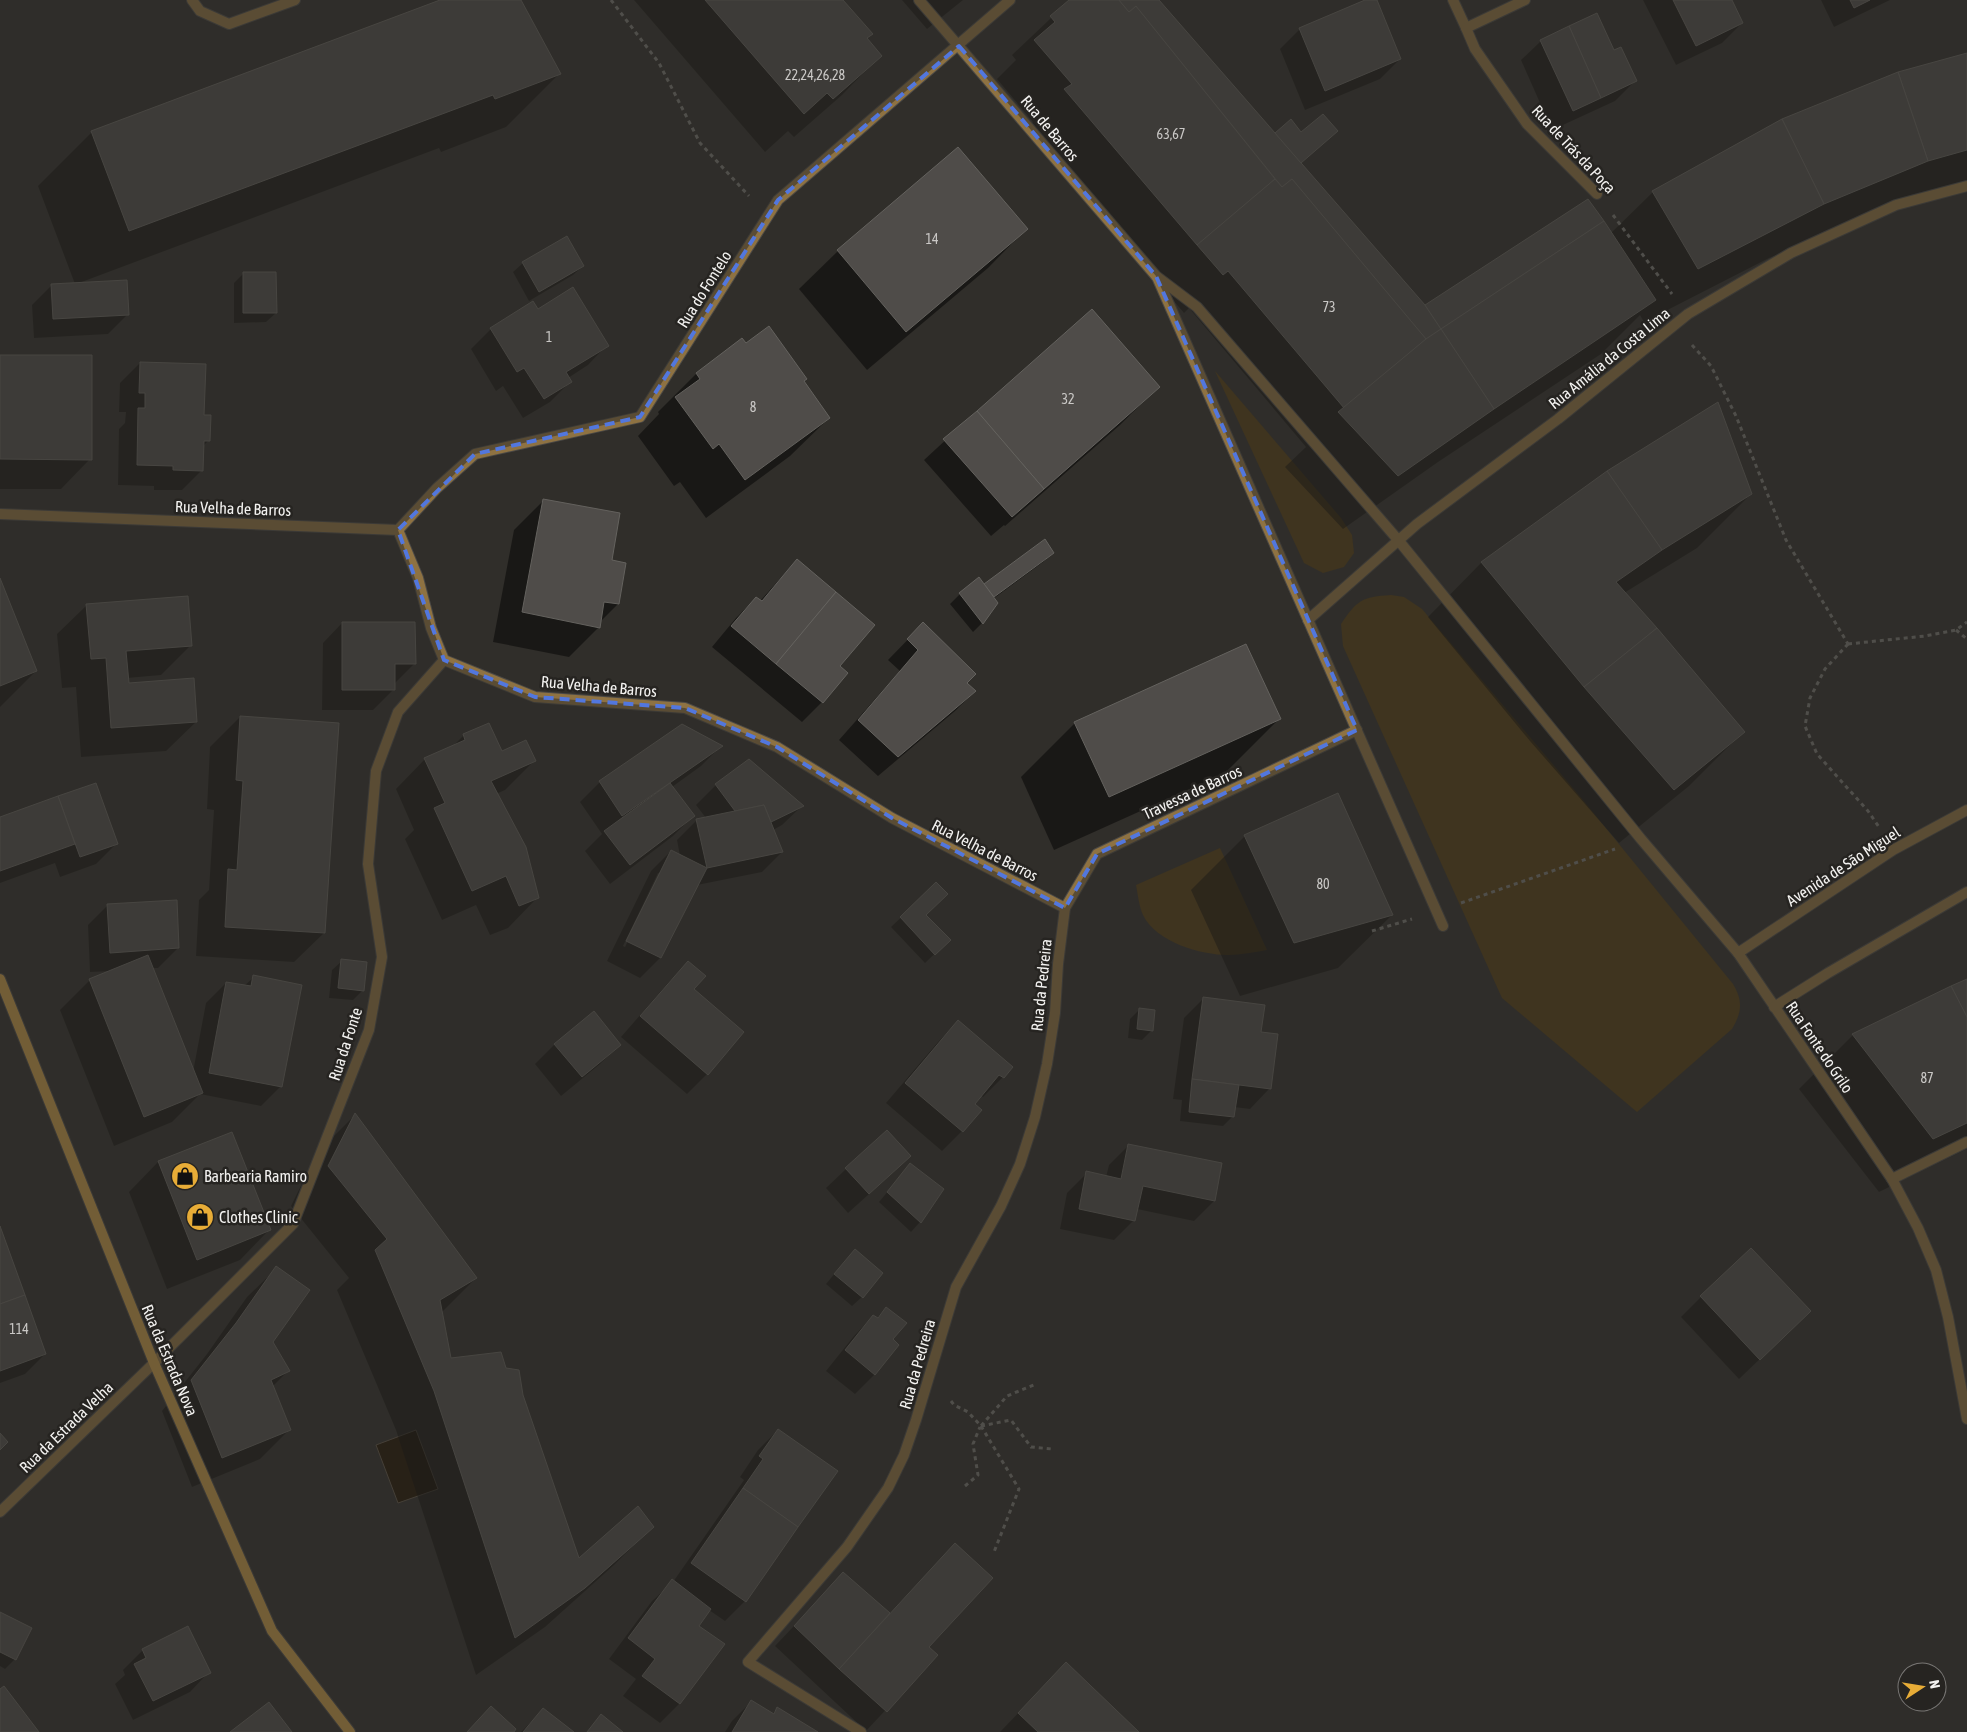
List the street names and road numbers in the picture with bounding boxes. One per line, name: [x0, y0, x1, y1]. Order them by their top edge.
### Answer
street label: Rua de Barros: [1017, 92, 1083, 165]
street label: Rua de Trás da Poça: [1528, 101, 1619, 197]
street label: Rua do Fontelo: [673, 247, 735, 331]
street label: Rua Amália da Costa Lima: [1545, 304, 1673, 412]
street label: Rua Velha de Barros: [175, 497, 292, 519]
street label: Rua Velha de Barros: [540, 672, 658, 700]
street label: Travessa de Barros: [1140, 761, 1245, 823]
street label: Rua Velha de Barros: [929, 816, 1041, 885]
street label: Avenida de São Miguel: [1783, 822, 1904, 910]
street label: Rua da Pedreira: [1027, 938, 1055, 1032]
street label: Rua Fonte do Grilo: [1783, 998, 1857, 1096]
street label: Rua da Fonte: [325, 1005, 365, 1083]
street label: Rua da Estrada Nova: [138, 1302, 202, 1418]
street label: Rua da Pedreira: [896, 1317, 938, 1411]
street label: Rua da Estrada Velha: [16, 1378, 116, 1476]

